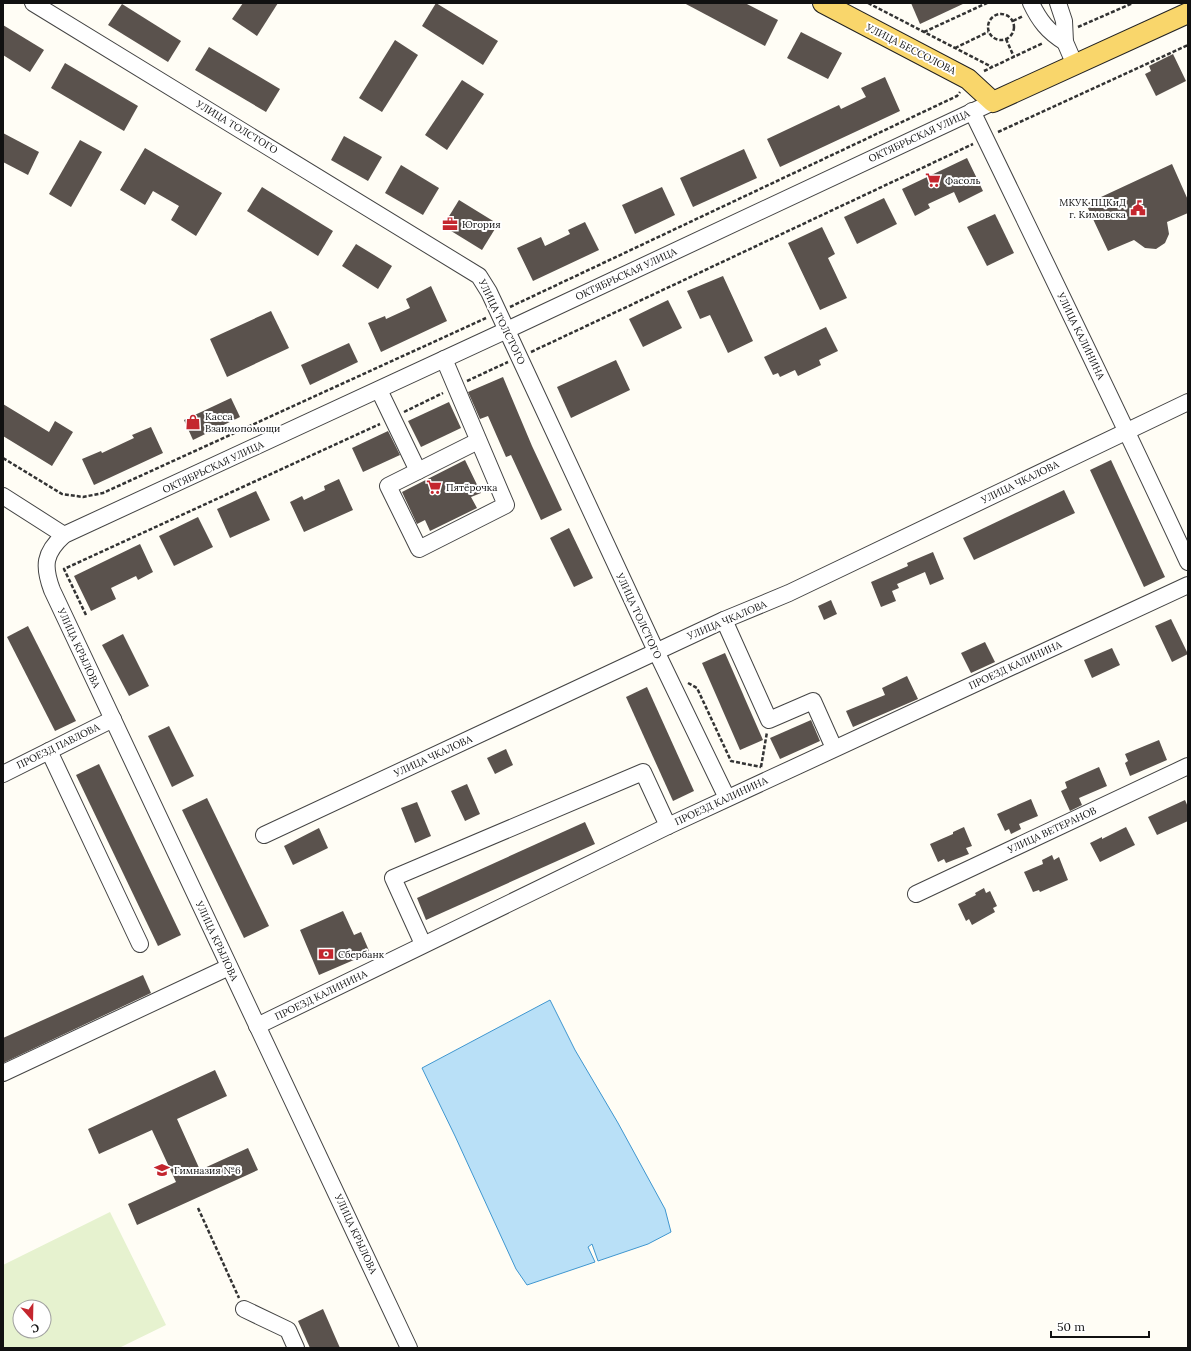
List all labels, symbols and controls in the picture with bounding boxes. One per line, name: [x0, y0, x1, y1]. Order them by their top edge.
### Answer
street label: УЛИЦА БЕССОЛОВА: [863, 20, 959, 78]
street label: УЛИЦА ТОЛСТОГО: [193, 97, 280, 157]
street label: ОКТЯБРЬСКАЯ УЛИЦА: [866, 107, 972, 165]
supermarket icon: Фасоль: [924, 171, 942, 189]
place label: Фасоль: [945, 174, 980, 187]
place label: МКУК ПЦКиД г. Кимовска: [1059, 196, 1126, 221]
public building icon: МКУК ПЦКиД г. Кимовска: [1129, 199, 1147, 217]
office icon: Югория: [441, 215, 459, 233]
place label: Югория: [462, 218, 501, 231]
street label: ОКТЯБРЬСКАЯ УЛИЦА: [573, 245, 679, 303]
street label: УЛИЦА ТОЛСТОГО: [475, 276, 528, 367]
street label: УЛИЦА КАЛИНИНА: [1054, 289, 1108, 382]
place label: Касса Взаимопомощи: [205, 410, 280, 435]
shop icon: Касса Взаимопомощи: [184, 413, 202, 431]
street label: ОКТЯБРЬСКАЯ УЛИЦА: [160, 438, 266, 496]
street label: УЛИЦА ЧКАЛОВА: [978, 457, 1062, 507]
supermarket icon: Пятёрочка: [425, 478, 443, 496]
place label: Пятёрочка: [446, 481, 497, 494]
street label: УЛИЦА ТОЛСТОГО: [613, 570, 665, 661]
street label: УЛИЦА ЧКАЛОВА: [685, 597, 769, 643]
street label: УЛИЦА КРЫЛОВА: [54, 605, 103, 691]
street label: ПРОЕЗД КАЛИНИНА: [966, 637, 1064, 692]
street label: ПРОЕЗД ПАВЛОВА: [14, 720, 102, 772]
street label: УЛИЦА ЧКАЛОВА: [391, 732, 475, 780]
street label: ПРОЕЗД КАЛИНИНА: [672, 773, 770, 828]
street label: УЛИЦА ВЕТЕРАНОВ: [1005, 804, 1099, 857]
street label: УЛИЦА КРЫЛОВА: [192, 898, 241, 984]
bank icon: Сбербанк: [317, 945, 335, 963]
place label: Сбербанк: [338, 948, 385, 961]
street label: ПРОЕЗД КАЛИНИНА: [273, 967, 370, 1023]
school or university icon: Гимназия №6: [153, 1161, 171, 1179]
place label: Гимназия №6: [174, 1164, 241, 1177]
street label: УЛИЦА КРЫЛОВА: [331, 1191, 380, 1277]
north arrow: [12, 1299, 52, 1339]
scale bar: [1051, 1313, 1149, 1339]
text: 50 m: [1057, 1319, 1085, 1334]
text: С: [29, 1321, 41, 1336]

